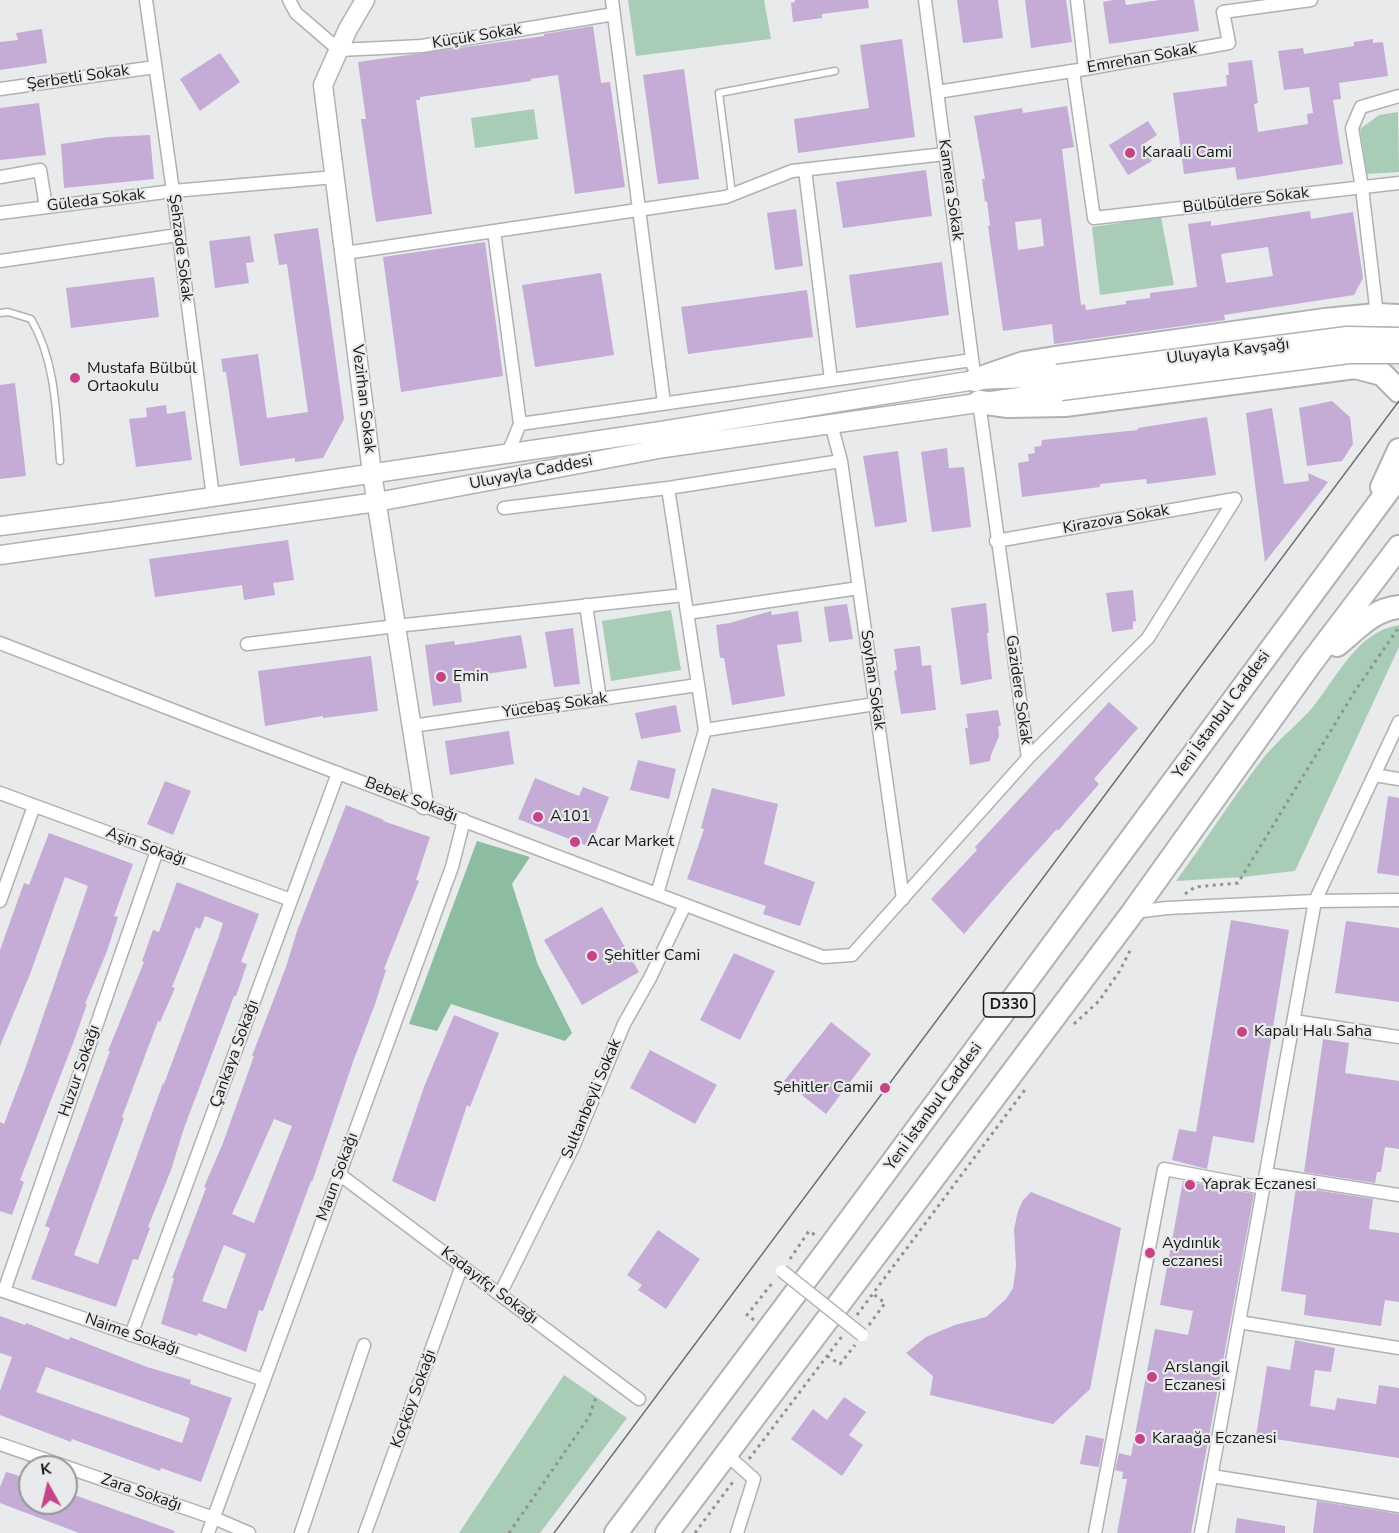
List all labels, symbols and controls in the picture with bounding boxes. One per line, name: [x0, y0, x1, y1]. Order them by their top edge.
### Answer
street label: Küçük Sokak: [431, 20, 523, 54]
street label: Emrehan Sokak: [1086, 40, 1198, 78]
street label: Şerbetli Sokak: [26, 61, 130, 95]
street label: Kamera Sokak: [933, 138, 967, 242]
place label: Karaali Cami: [1142, 143, 1232, 163]
marker: Karaali Cami: [1123, 146, 1137, 160]
street label: Bülbüldere Sokak: [1182, 184, 1310, 218]
street label: Güleda Sokak: [46, 185, 146, 217]
street label: Şehzade Sokak: [164, 193, 196, 303]
street label: Uluyayla Kavşağı: [1166, 335, 1290, 369]
street label: Vezirhan Sokak: [347, 344, 379, 454]
place label: Mustafa Bülbül Ortaokulu: [87, 359, 197, 397]
marker: Mustafa Bülbül Ortaokulu: [68, 371, 82, 385]
street label: Uluyayla Caddesi: [468, 452, 594, 494]
street label: Kirazova Sokak: [1061, 501, 1171, 539]
street label: Soyhan Sokak: [855, 629, 889, 731]
street label: Gazidere Sokak: [1001, 634, 1035, 746]
street label: Yeni İstanbul Caddesi: [1169, 647, 1275, 783]
place label: Emin: [453, 667, 489, 687]
marker: Emin: [434, 670, 448, 684]
street label: Yücebaş Sokak: [501, 689, 609, 723]
street label: Bebek Sokağı: [362, 774, 460, 826]
place label: A101: [550, 807, 590, 827]
marker: A101: [531, 810, 545, 824]
street label: Aşin Sokağı: [103, 824, 189, 870]
place label: Acar Market: [587, 832, 674, 852]
marker: Acar Market: [568, 835, 582, 849]
place label: Şehitler Cami: [604, 946, 700, 966]
marker: Şehitler Cami: [585, 949, 599, 963]
road number: D330: [984, 993, 1034, 1017]
street label: Çankaya Sokağı: [207, 997, 263, 1111]
place label: Kapalı Halı Saha: [1254, 1022, 1372, 1042]
street label: Huzur Sokağı: [55, 1023, 105, 1119]
marker: Kapalı Halı Saha: [1235, 1025, 1249, 1039]
street label: Sultanbeyli Sokak: [558, 1036, 626, 1162]
street label: Yeni İstanbul Caddesi: [881, 1039, 987, 1175]
place label: Şehitler Camii: [773, 1078, 873, 1098]
marker: Şehitler Camii: [878, 1081, 892, 1095]
street label: Maun Sokağı: [313, 1130, 363, 1224]
place label: Yaprak Eczanesi: [1202, 1175, 1316, 1195]
marker: Yaprak Eczanesi: [1183, 1178, 1197, 1192]
place label: Aydınlık eczanesi: [1162, 1234, 1223, 1272]
street label: Kadayıfçı Sokağı: [437, 1243, 541, 1329]
marker: Aydınlık eczanesi: [1143, 1246, 1157, 1260]
street label: Naime Sokağı: [82, 1310, 182, 1360]
street label: Koçköy Sokağı: [387, 1347, 441, 1451]
place label: Arslangil Eczanesi: [1164, 1358, 1229, 1396]
marker: Arslangil Eczanesi: [1145, 1370, 1159, 1384]
place label: Karaağa Eczanesi: [1152, 1429, 1277, 1449]
marker: Karaağa Eczanesi: [1133, 1432, 1147, 1446]
north arrow: [18, 1455, 78, 1515]
text: K: [39, 1458, 53, 1481]
street label: Zara Sokağı: [98, 1470, 184, 1516]

